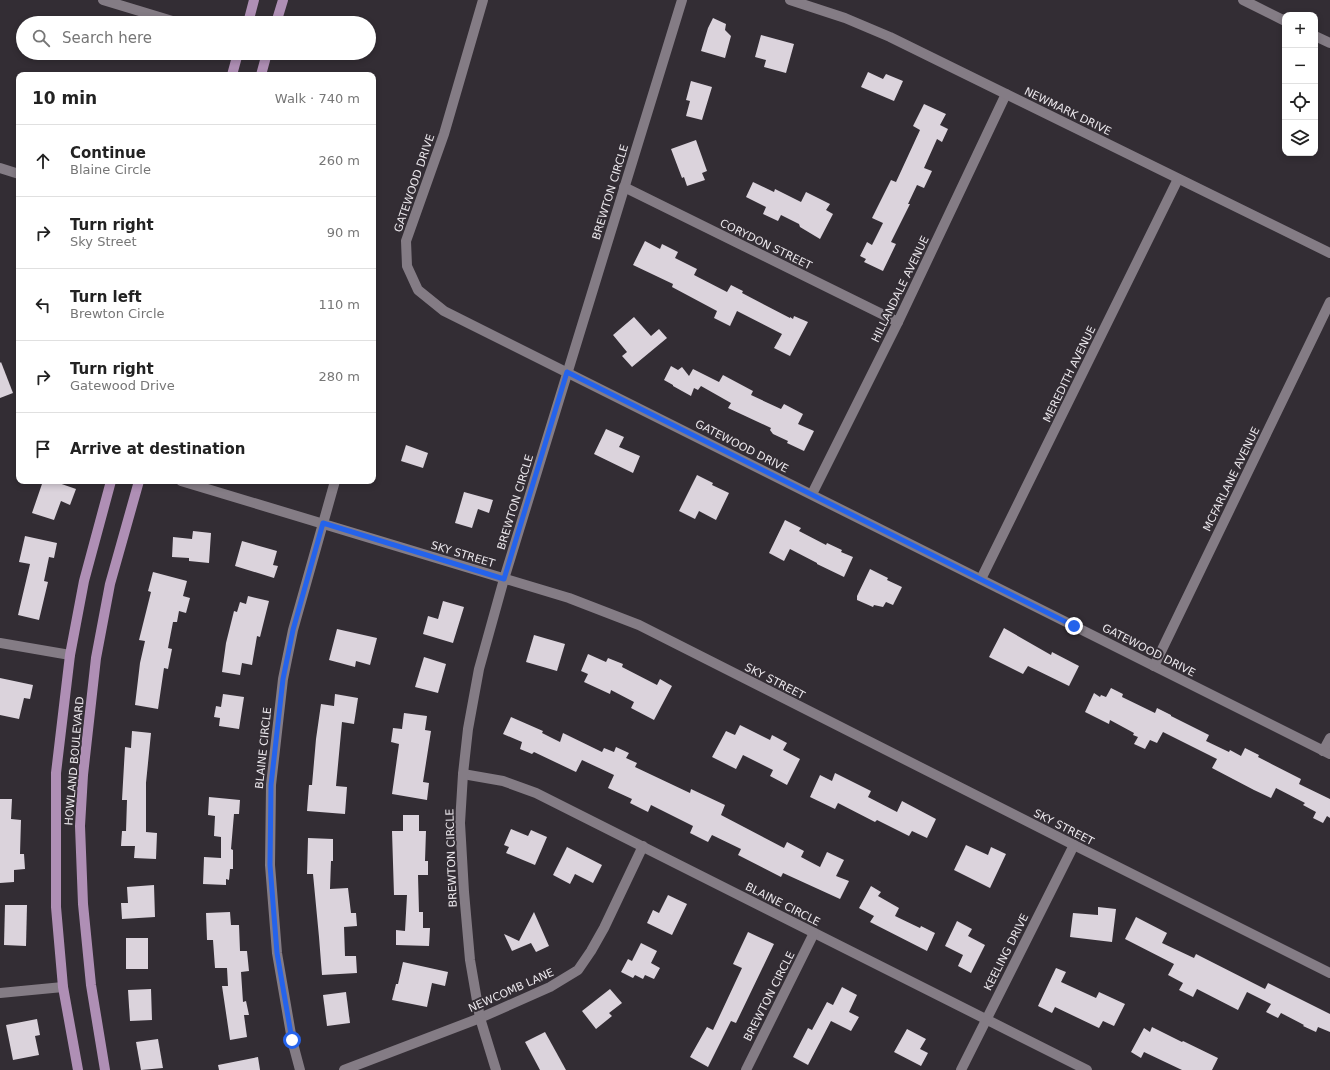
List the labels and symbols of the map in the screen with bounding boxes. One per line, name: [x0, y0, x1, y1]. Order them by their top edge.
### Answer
street label: NEWMARK DRIVE: [1022, 85, 1113, 138]
street label: GATEWOOD DRIVE: [392, 132, 437, 234]
street label: BREWTON CIRCLE: [590, 143, 631, 241]
street label: CORYDON STREET: [718, 217, 814, 273]
street label: HILLANDALE AVENUE: [869, 234, 932, 345]
street label: MEREDITH AVENUE: [1040, 324, 1098, 425]
street label: GATEWOOD DRIVE: [693, 417, 791, 476]
street label: MCFARLANE AVENUE: [1200, 425, 1262, 534]
street label: BREWTON CIRCLE: [495, 453, 536, 551]
street label: SKY STREET: [429, 539, 497, 570]
route end: [1065, 617, 1083, 635]
street label: GATEWOOD DRIVE: [1100, 621, 1198, 680]
street label: SKY STREET: [742, 661, 807, 702]
street label: HOWLAND BOULEVARD: [62, 696, 87, 826]
street label: BLAINE CIRCLE: [253, 706, 274, 790]
street label: SKY STREET: [1031, 807, 1096, 848]
street label: BREWTON CIRCLE: [443, 808, 460, 908]
street label: BLAINE CIRCLE: [743, 880, 822, 929]
street label: KEELING DRIVE: [981, 912, 1031, 993]
street label: BREWTON CIRCLE: [741, 949, 798, 1043]
street label: NEWCOMB LANE: [467, 966, 556, 1015]
route start: [283, 1031, 301, 1049]

